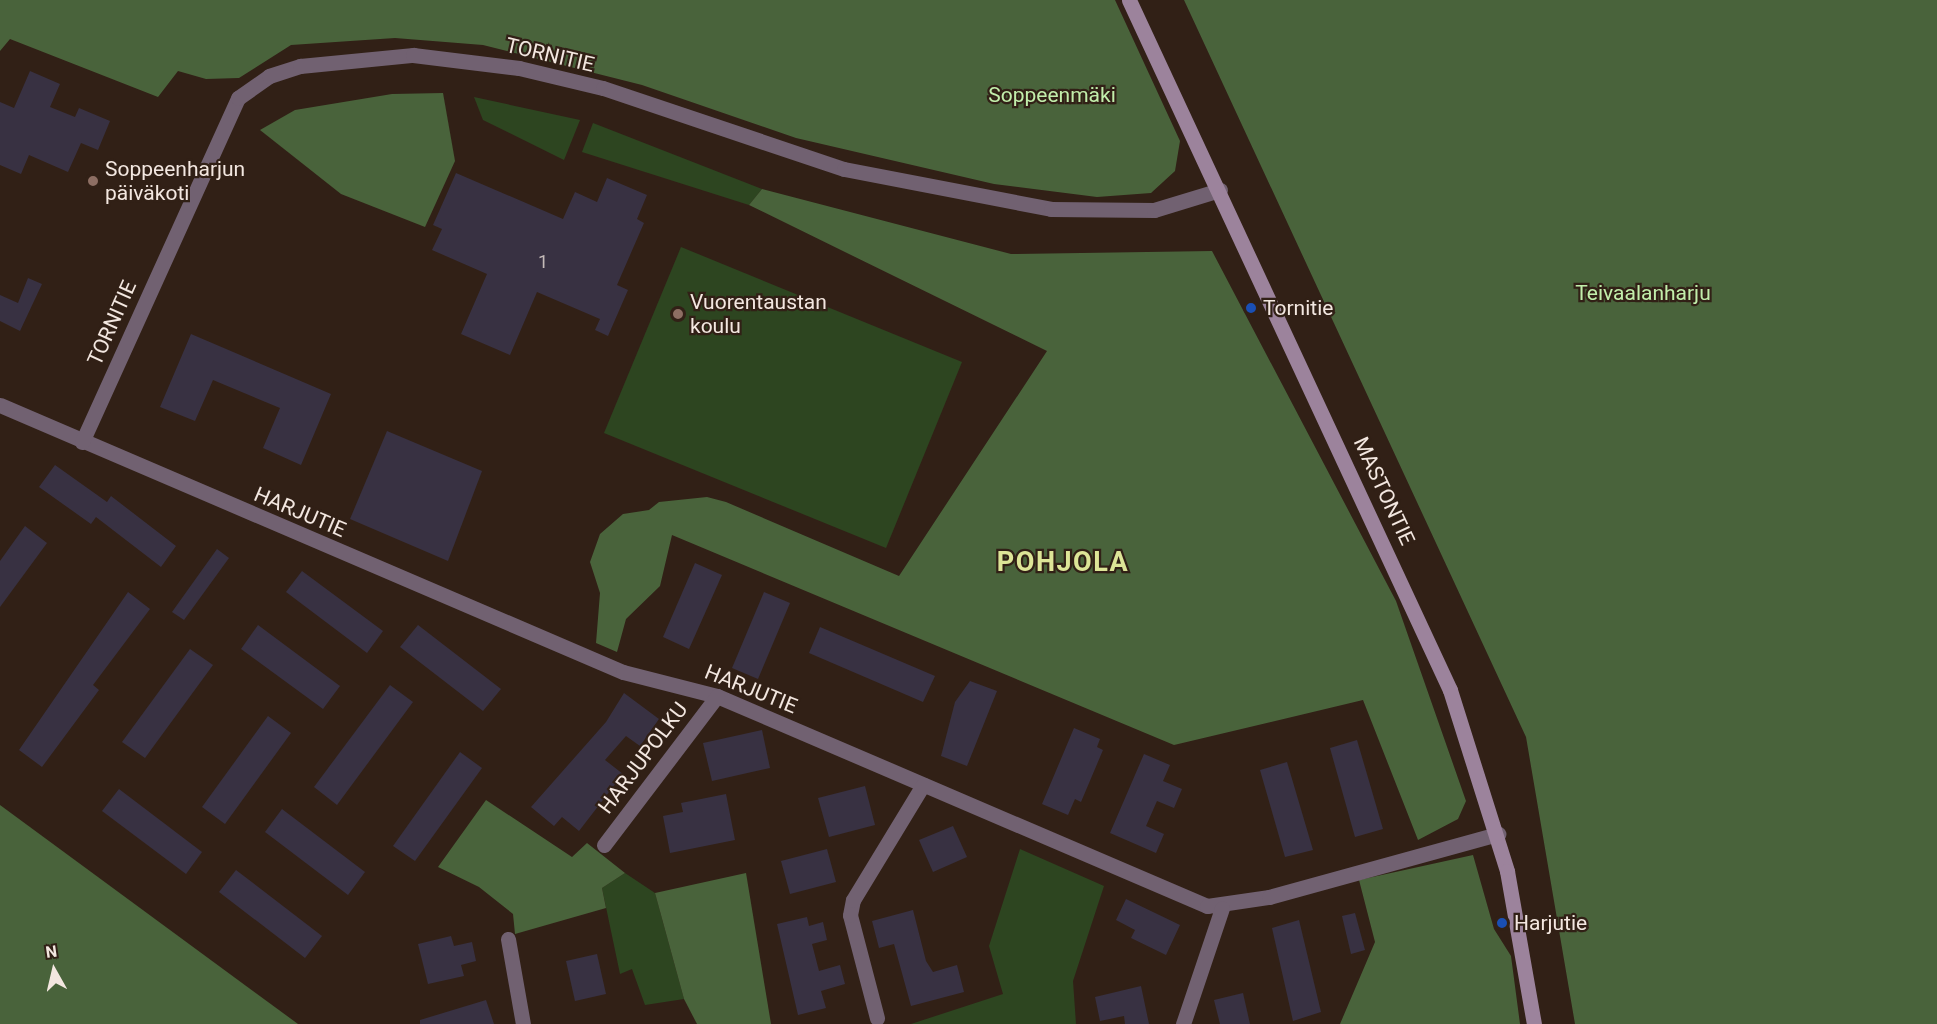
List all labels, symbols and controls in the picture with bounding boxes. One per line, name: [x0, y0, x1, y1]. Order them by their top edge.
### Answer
street label: TORNITIE: [503, 33, 597, 77]
park label: Soppeenmäki: [988, 82, 1116, 108]
place label: Soppeenharjun päiväkoti: [105, 156, 245, 206]
marker: Soppeenharjun päiväkoti: [86, 174, 100, 188]
house number: 1: [538, 251, 548, 273]
street label: TORNITIE: [82, 277, 142, 369]
park label: Teivaalanharju: [1575, 280, 1711, 306]
place label: Vuorentaustan koulu: [690, 289, 827, 339]
place label: Tornitie: [1263, 295, 1333, 321]
marker: Tornitie: [1244, 301, 1258, 315]
marker: Vuorentaustan koulu: [671, 307, 685, 321]
street label: MASTONTIE: [1348, 433, 1420, 549]
street label: HARJUTIE: [250, 481, 350, 543]
district label: POHJOLA: [997, 547, 1129, 579]
street label: HARJUTIE: [701, 659, 801, 719]
street label: HARJUPOLKU: [593, 697, 693, 819]
place label: Harjutie: [1514, 910, 1587, 936]
marker: Harjutie: [1495, 916, 1509, 930]
north arrow: [24, 940, 84, 1000]
text: N: [45, 941, 58, 962]

